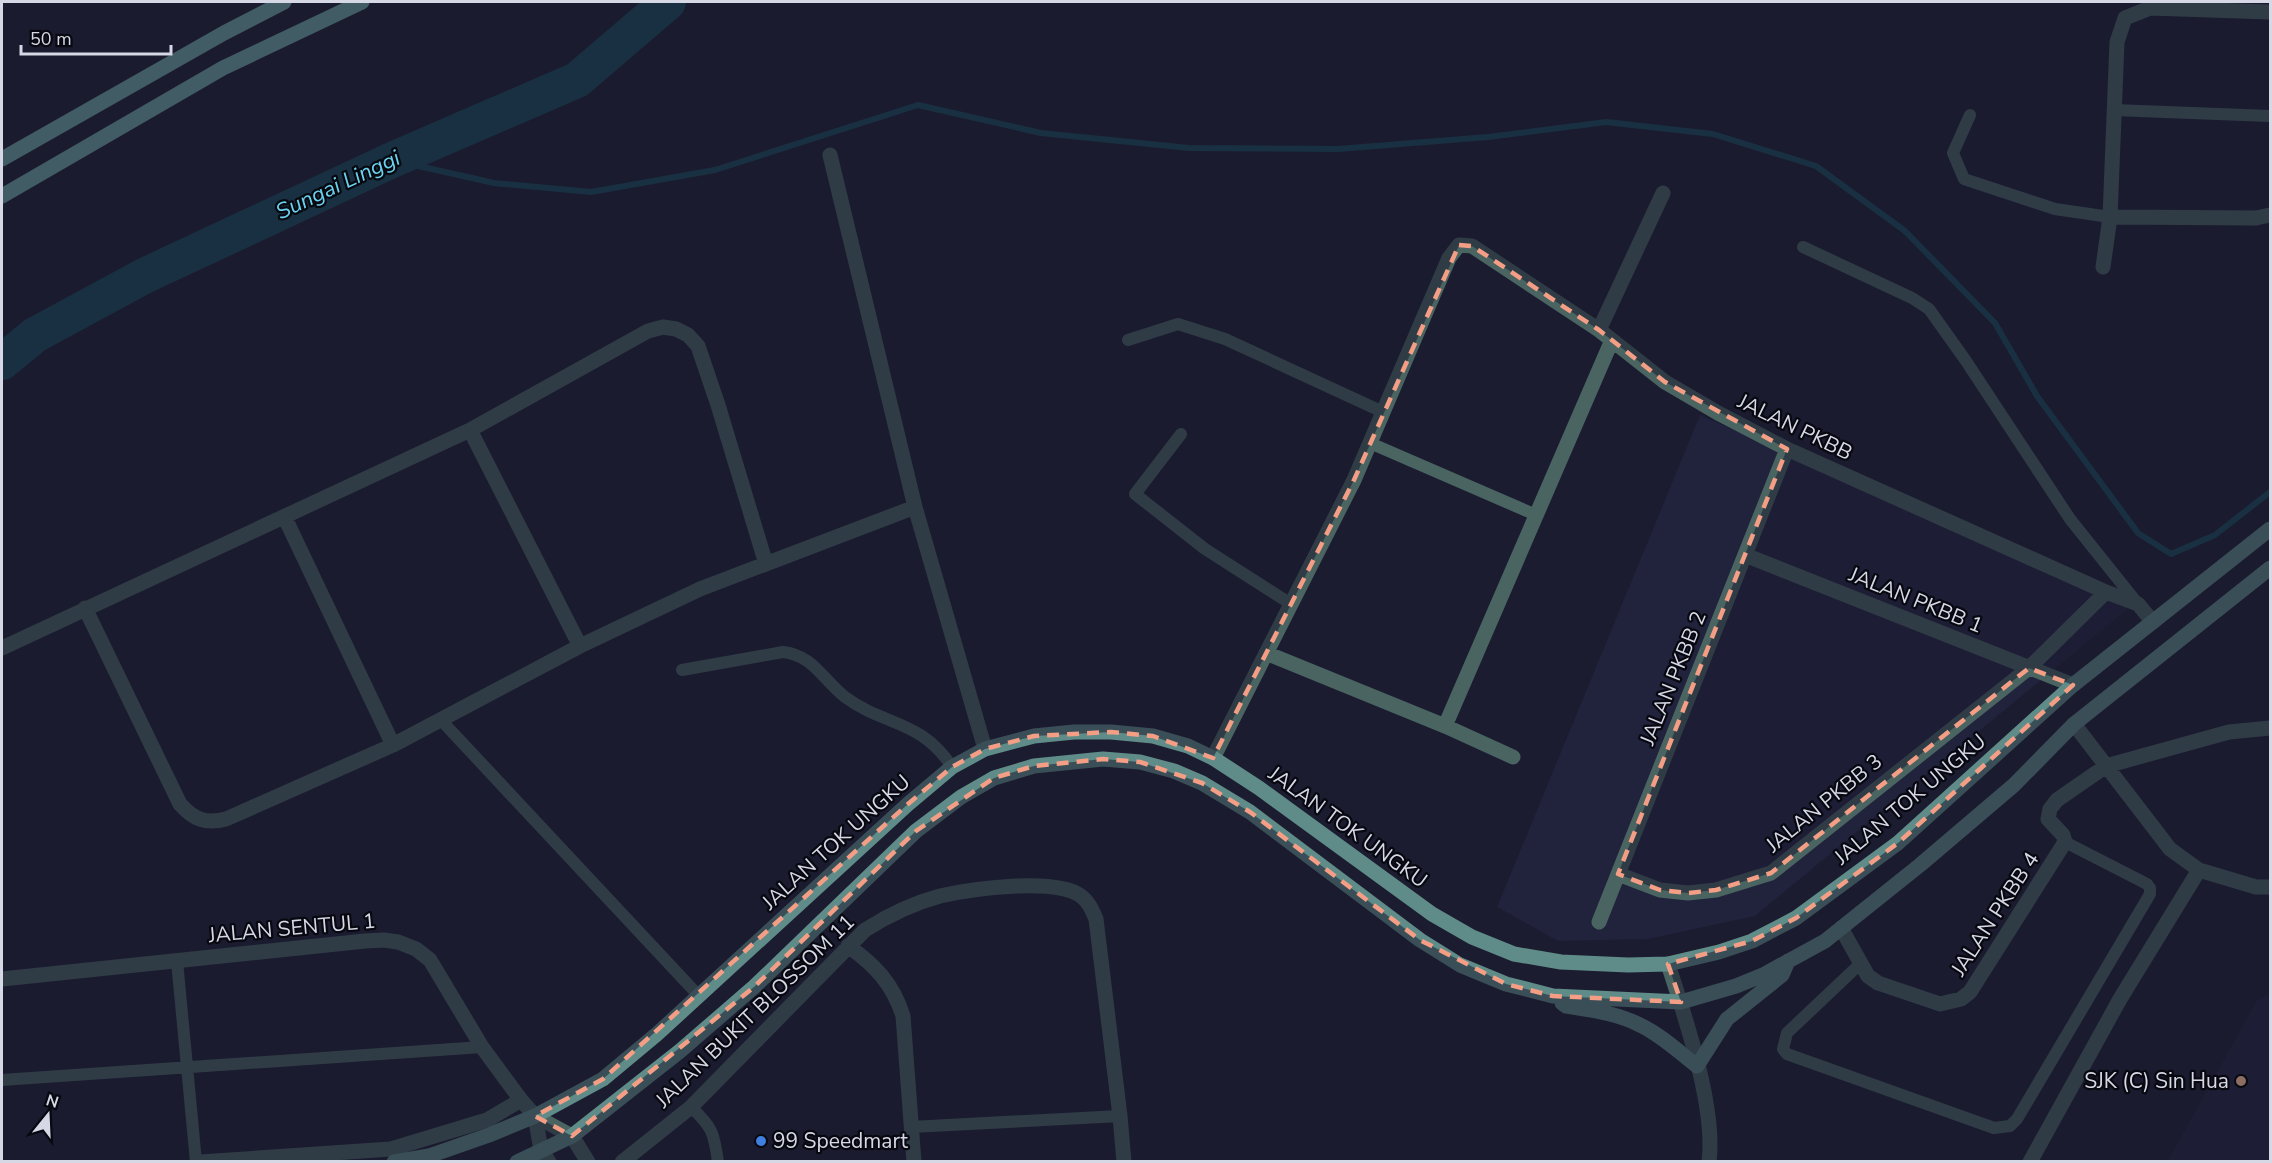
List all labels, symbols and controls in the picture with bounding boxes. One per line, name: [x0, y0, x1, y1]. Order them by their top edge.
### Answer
scale bar: [21, 18, 171, 56]
text: 50 m: [30, 27, 72, 51]
water label: Sungai Linggi: [271, 143, 406, 227]
street label: JALAN PKBB: [1732, 387, 1857, 467]
street label: JALAN PKBB 1: [1844, 560, 1987, 640]
street label: JALAN PKBB 2: [1633, 607, 1713, 750]
street label: JALAN TOK UNGKU: [1827, 727, 1992, 871]
street label: JALAN PKBB 3: [1759, 747, 1888, 859]
street label: JALAN TOK UNGKU: [1262, 759, 1433, 894]
street label: JALAN TOK UNGKU: [755, 768, 916, 917]
street label: JALAN PKBB 4: [1944, 847, 2045, 982]
street label: JALAN SENTUL 1: [206, 907, 377, 949]
street label: JALAN BUKIT BLOSSOM 11: [649, 908, 861, 1114]
place label: SJK (C) Sin Hua: [2084, 1067, 2229, 1095]
marker: SJK (C) Sin Hua: [2234, 1074, 2248, 1088]
north arrow: [18, 1085, 78, 1145]
text: N: [43, 1089, 61, 1114]
place label: 99 Speedmart: [773, 1127, 909, 1155]
marker: 99 Speedmart: [754, 1134, 768, 1148]

